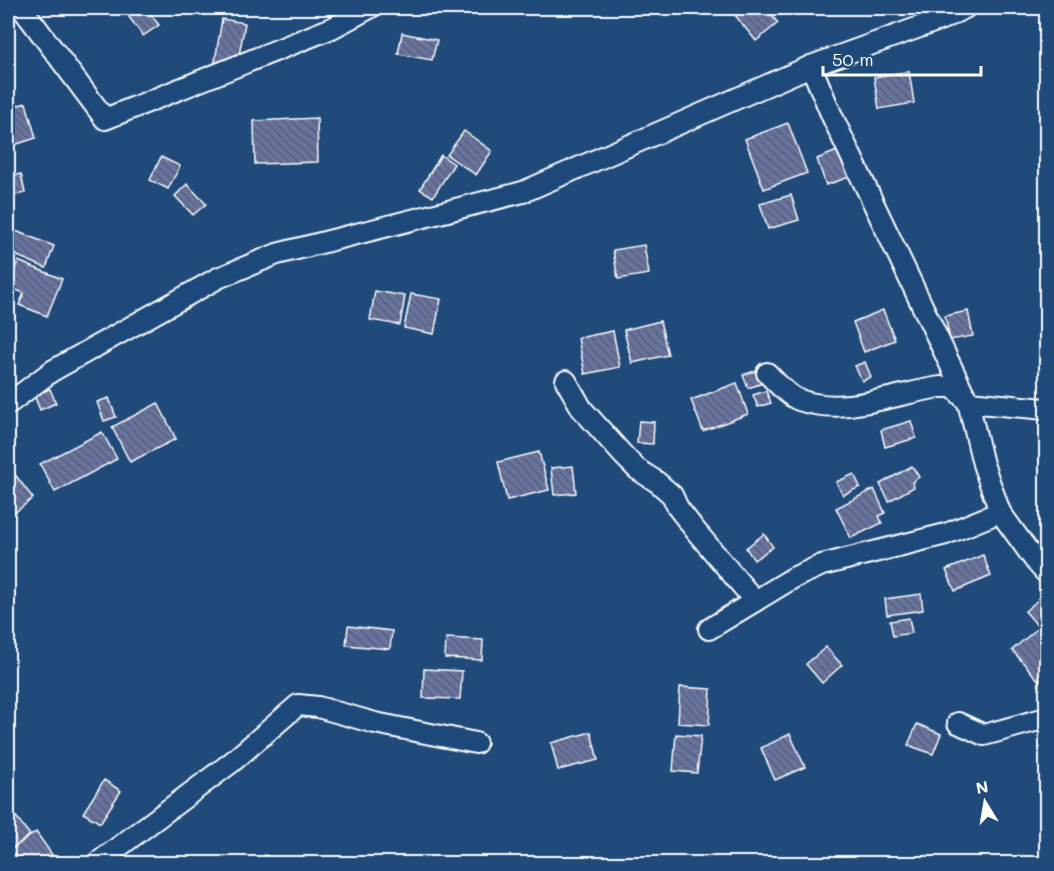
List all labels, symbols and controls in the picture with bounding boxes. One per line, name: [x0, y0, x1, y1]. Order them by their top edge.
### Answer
scale bar: [823, 39, 980, 77]
text: 50 m: [832, 47, 874, 71]
north arrow: [955, 772, 1015, 832]
text: N: [974, 775, 990, 798]

